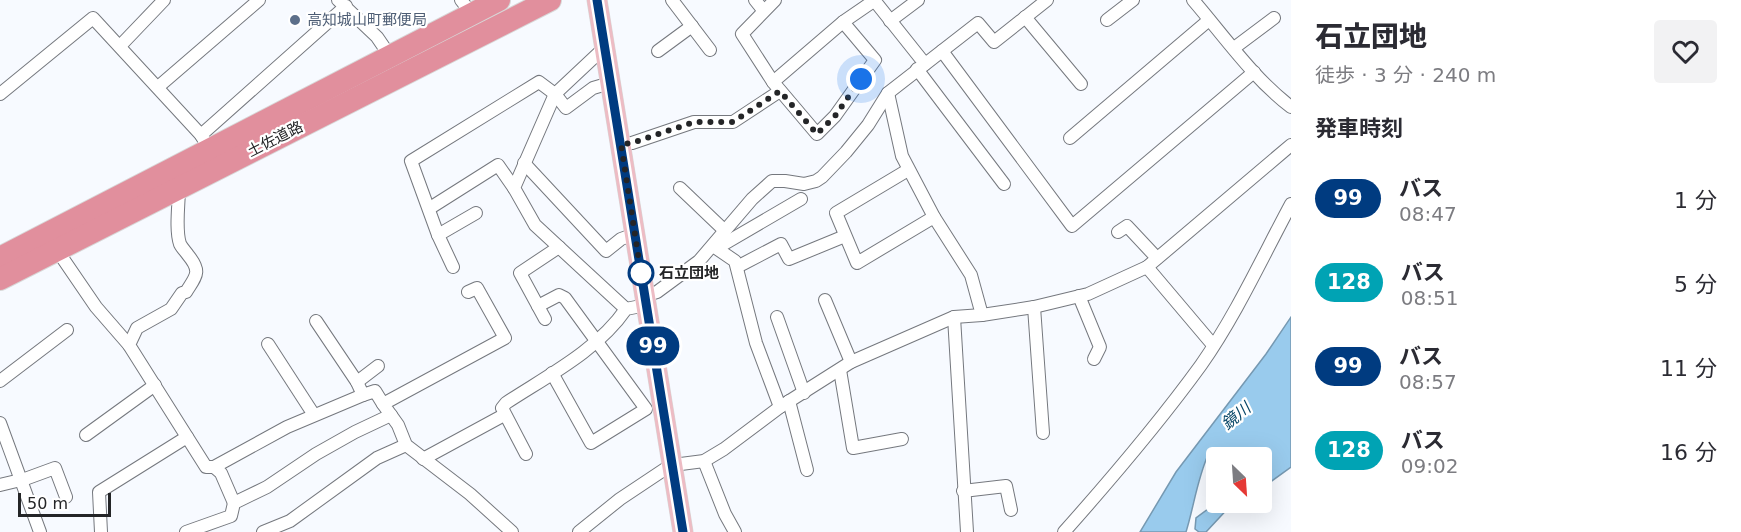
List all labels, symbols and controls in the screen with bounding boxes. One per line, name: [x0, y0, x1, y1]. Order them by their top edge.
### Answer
place label: 高知城山町郵便局: [307, 11, 427, 29]
marker: 高知城山町郵便局: [288, 13, 302, 27]
text: 石立団地: [1315, 20, 1427, 53]
button: heart: [1654, 20, 1717, 83]
text: 徒歩 · 3 分 · 240 m: [1315, 63, 1496, 87]
your location: [846, 64, 876, 94]
text: 発車時刻: [1315, 116, 1403, 141]
street label: 土佐道路: [244, 117, 306, 161]
text: バス: [1399, 176, 1443, 201]
text: 99: [1333, 186, 1363, 210]
text: 1 分: [1674, 188, 1717, 213]
text: 08:47: [1399, 202, 1457, 226]
marker: 石立団地: [628, 260, 654, 286]
text: バス: [1401, 260, 1445, 285]
place label: 石立団地: [659, 264, 719, 282]
text: 128: [1327, 270, 1371, 294]
text: 5 分: [1674, 272, 1717, 297]
text: 08:51: [1401, 286, 1458, 310]
line badge: 99: [626, 326, 680, 366]
text: 99: [638, 334, 668, 358]
text: バス: [1399, 344, 1443, 369]
text: 99: [1333, 354, 1363, 378]
text: 11 分: [1660, 356, 1717, 381]
text: 08:57: [1399, 370, 1457, 394]
water label: 鏡川: [1218, 397, 1256, 434]
text: バス: [1401, 428, 1445, 453]
text: 128: [1327, 438, 1371, 462]
text: 16 分: [1660, 440, 1717, 465]
north arrow: [1206, 447, 1272, 513]
map controls: [1206, 447, 1272, 513]
text: 09:02: [1401, 454, 1458, 478]
scale bar: [18, 490, 111, 518]
text: 50 m: [27, 494, 68, 513]

